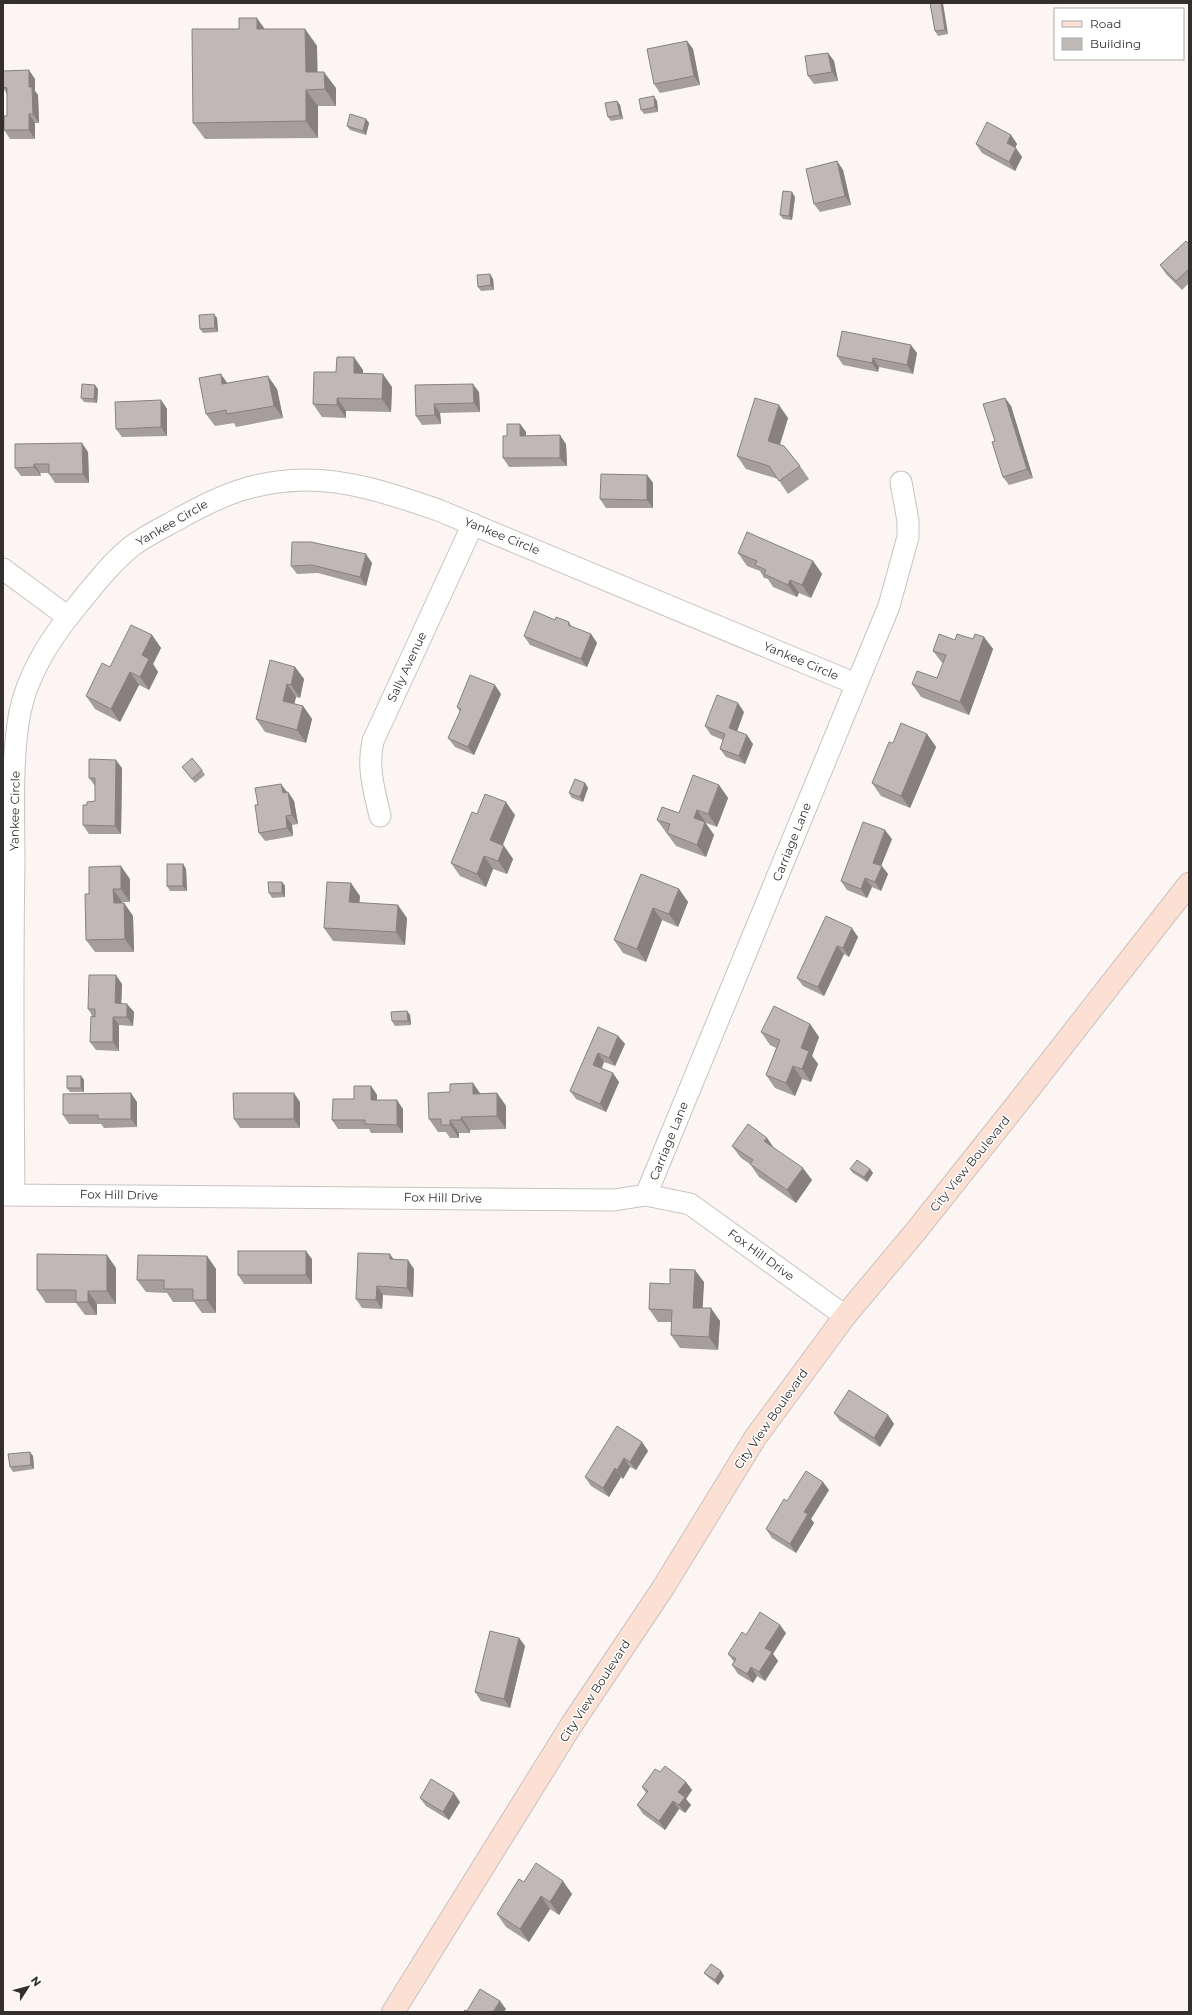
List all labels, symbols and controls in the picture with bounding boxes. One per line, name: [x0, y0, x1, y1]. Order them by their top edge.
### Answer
legend: [1054, 8, 1184, 60]
text: Road: [1090, 16, 1121, 31]
text: Building: [1090, 36, 1141, 51]
street label: Yankee Circle: [133, 496, 210, 549]
street label: Yankee Circle: [462, 514, 542, 558]
street label: Sally Avenue: [384, 629, 429, 704]
street label: Yankee Circle: [761, 638, 841, 683]
street label: Yankee Circle: [6, 771, 23, 851]
street label: Carriage Lane: [769, 800, 814, 883]
street label: Carriage Lane: [646, 1099, 691, 1182]
street label: City View Boulevard: [926, 1113, 1013, 1215]
street label: Fox Hill Drive: [80, 1186, 158, 1203]
street label: Fox Hill Drive: [404, 1189, 482, 1206]
street label: Fox Hill Drive: [725, 1226, 797, 1284]
street label: City View Boulevard: [730, 1366, 811, 1472]
street label: City View Boulevard: [556, 1637, 633, 1745]
north arrow: [8, 1967, 48, 2007]
text: N: [28, 1973, 44, 1989]

